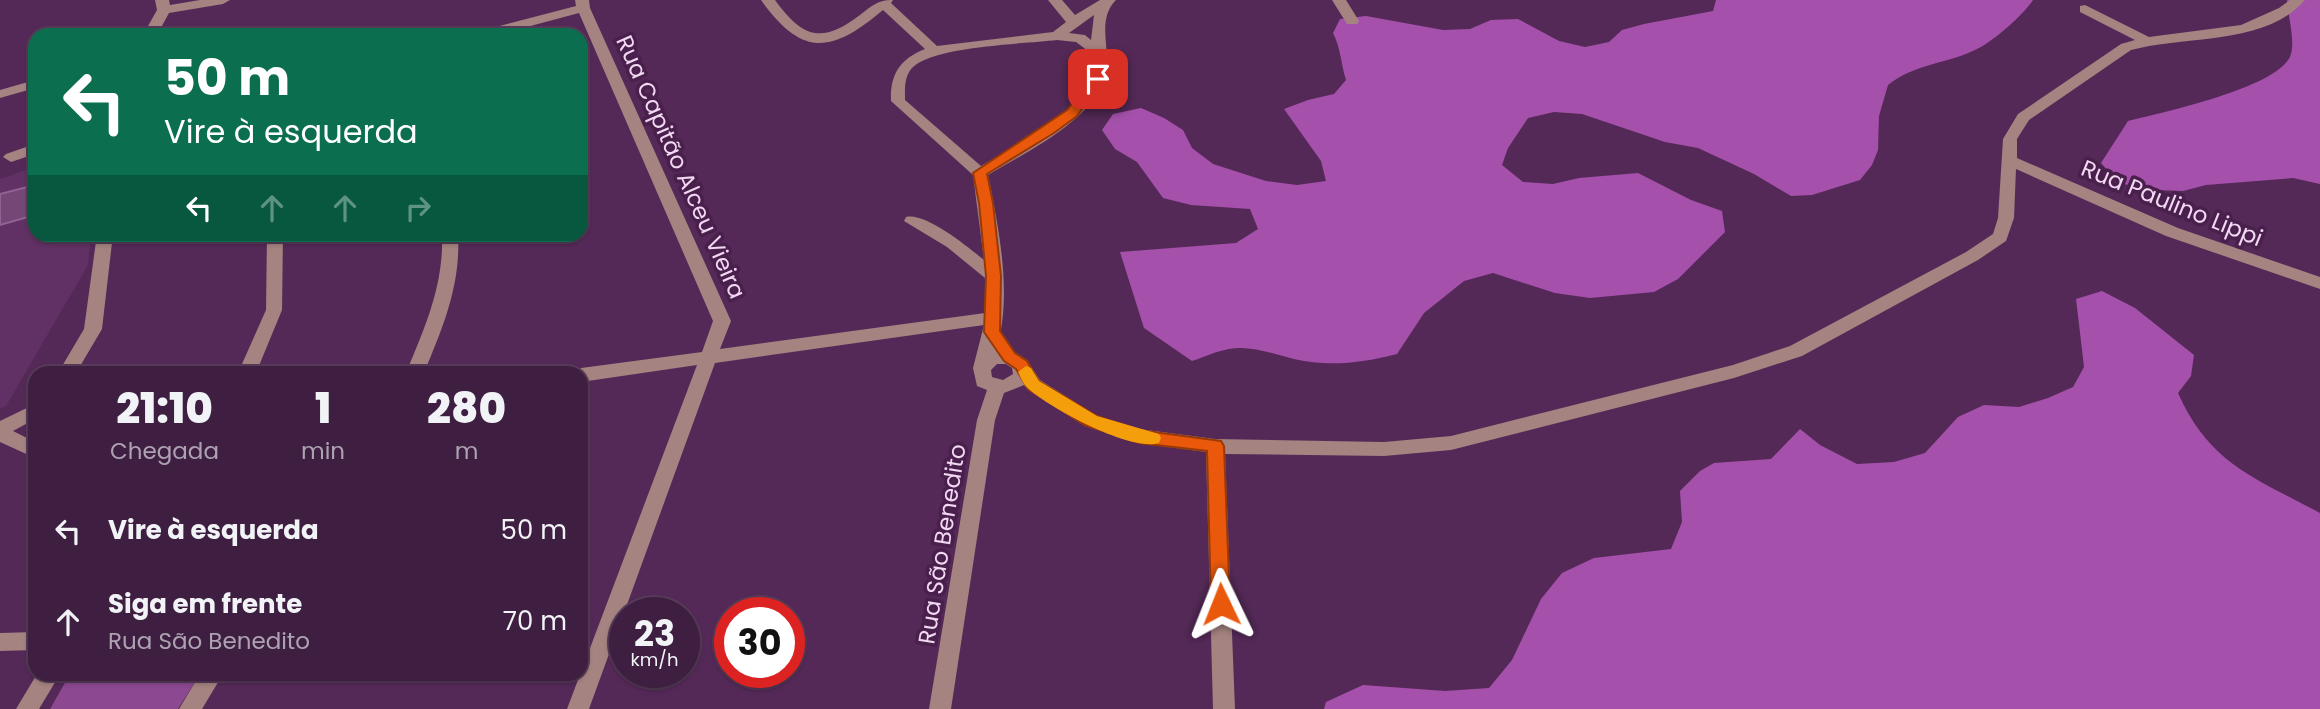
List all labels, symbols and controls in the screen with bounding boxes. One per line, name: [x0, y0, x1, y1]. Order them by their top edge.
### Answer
street label: Rua Capitão Alceu Vieira: [608, 30, 754, 304]
text: 50 m: [164, 44, 290, 112]
pin: [1068, 49, 1128, 109]
icon: left: [49, 56, 140, 147]
icon: arrive: [1079, 60, 1117, 98]
text: Vire à esquerda: [164, 109, 418, 154]
street label: Rua Paulino Lippi: [2076, 152, 2268, 254]
icon: left: [180, 189, 218, 227]
icon: ahead: [253, 189, 291, 227]
icon: ahead: [326, 189, 364, 227]
icon: right: [399, 189, 437, 227]
text: 21:10: [116, 379, 213, 438]
text: 1: [315, 379, 331, 438]
text: 280: [427, 379, 506, 438]
text: Chegada: [110, 435, 219, 467]
text: min: [301, 435, 345, 467]
text: m: [455, 435, 478, 467]
street label: Rua São Benedito: [910, 442, 974, 646]
icon: left: [49, 512, 87, 550]
text: Vire à esquerda: [108, 512, 319, 548]
text: 50 m: [501, 512, 567, 548]
position arrow: [1184, 567, 1258, 641]
text: Siga em frente: [108, 586, 302, 622]
speed limit sign: 30: [714, 597, 805, 688]
icon: ahead: [49, 603, 87, 641]
text: 70 m: [503, 603, 567, 639]
text: 23: [634, 609, 675, 658]
text: Rua São Benedito: [108, 625, 310, 657]
text: km/h: [631, 647, 678, 672]

